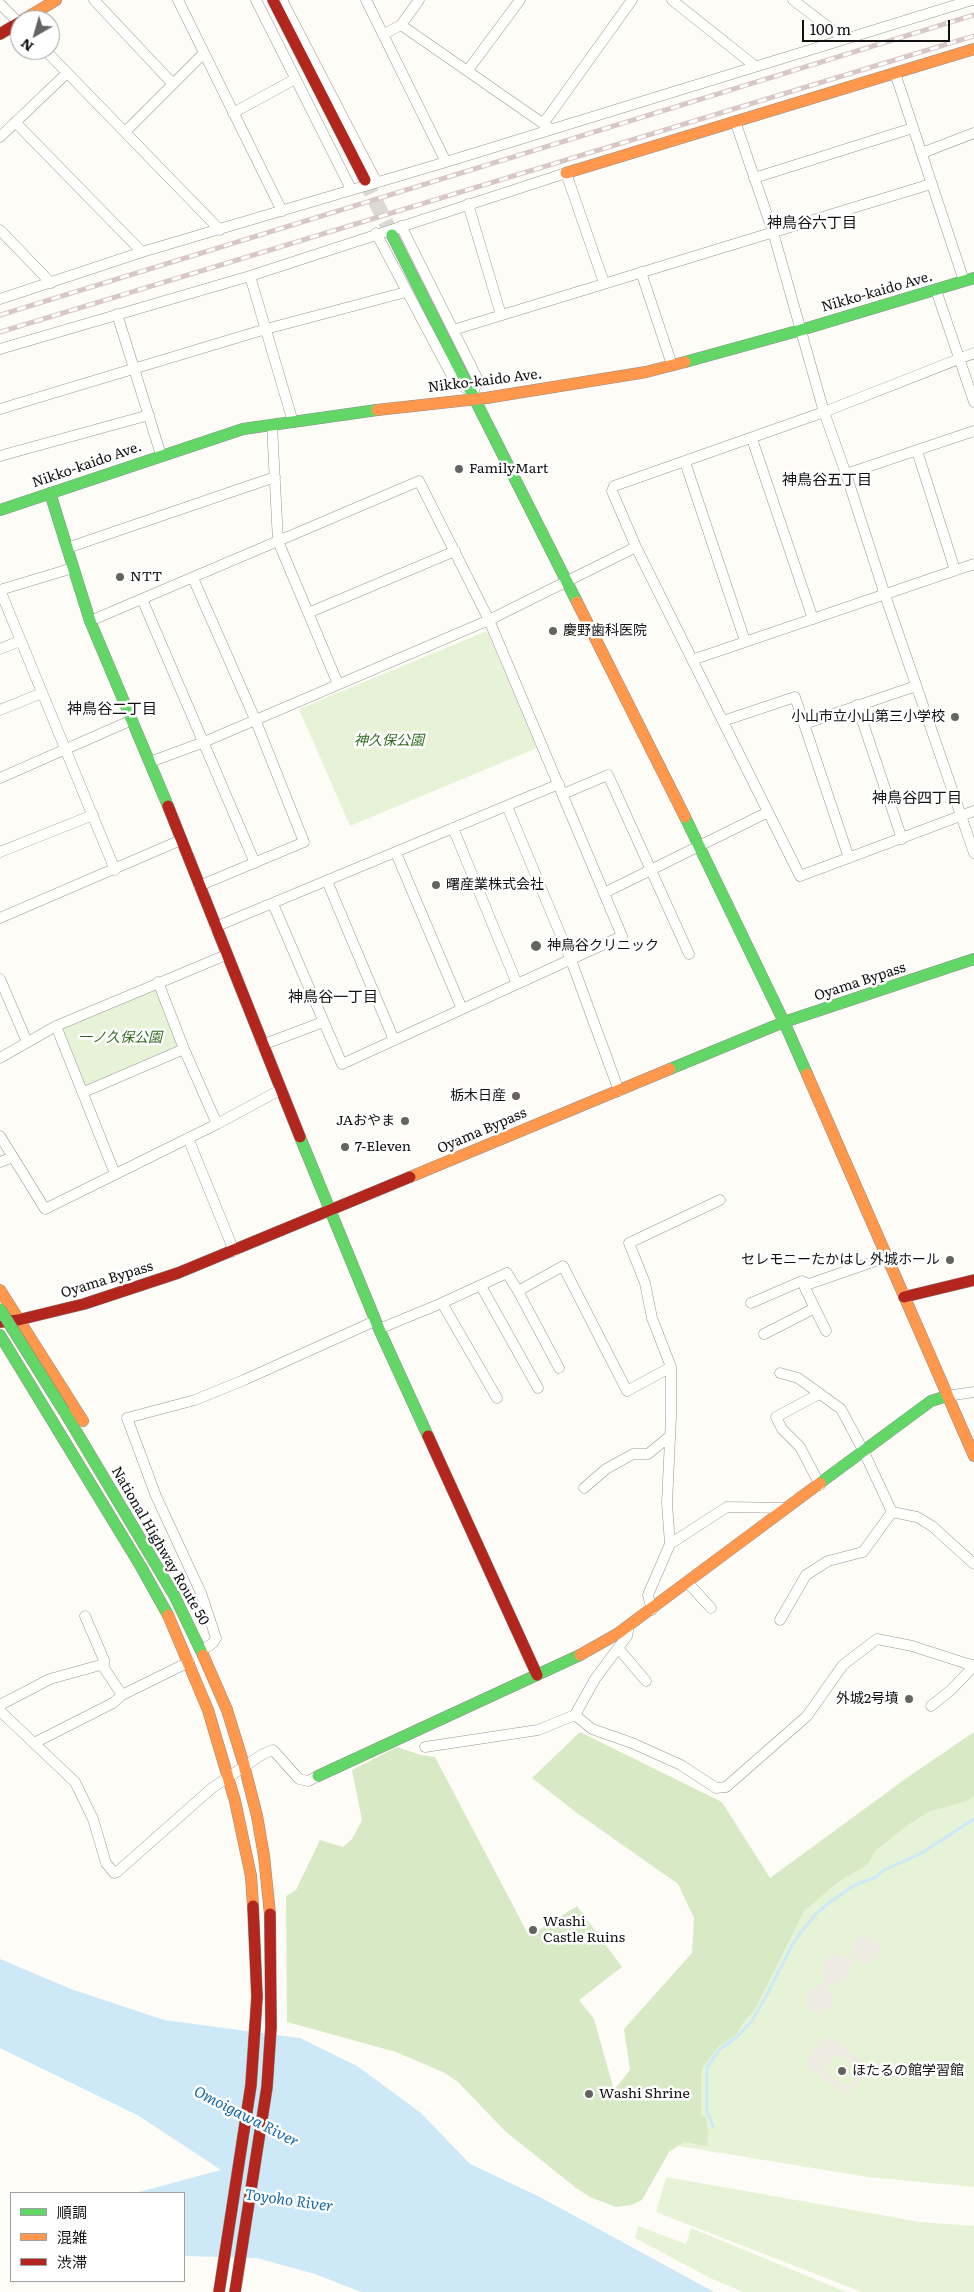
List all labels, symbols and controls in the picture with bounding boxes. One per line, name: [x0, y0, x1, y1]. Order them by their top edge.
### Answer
north arrow: [10, 10, 60, 60]
scale bar: [804, 10, 952, 42]
text: 100 m: [810, 17, 851, 40]
text: N: [16, 35, 37, 58]
district label: 神鳥谷六丁目: [767, 215, 857, 233]
street label: Nikko-kaido Ave.: [819, 268, 935, 316]
street label: Nikko-kaido Ave.: [427, 366, 543, 396]
street label: Nikko-kaido Ave.: [30, 438, 144, 492]
place label: FamilyMart: [469, 461, 548, 477]
marker: FamilyMart: [453, 463, 465, 475]
district label: 神鳥谷五丁目: [782, 472, 872, 490]
place label: NTT: [130, 569, 162, 585]
marker: NTT: [114, 571, 126, 583]
place label: 慶野歯科医院: [563, 623, 647, 639]
marker: 慶野歯科医院: [547, 625, 559, 637]
district label: 神鳥谷二丁目: [67, 701, 157, 719]
place label: 小山市立小山第三小学校: [791, 709, 945, 725]
marker: 小山市立小山第三小学校: [949, 711, 961, 723]
park label: 神久保公園: [354, 733, 424, 749]
district label: 神鳥谷四丁目: [872, 790, 962, 808]
place label: 曙産業株式会社: [446, 877, 544, 893]
marker: 曙産業株式会社: [430, 879, 442, 891]
place label: 神鳥谷クリニック: [547, 938, 659, 954]
marker: 神鳥谷クリニック: [529, 939, 543, 953]
street label: Oyama Bypass: [812, 959, 908, 1005]
district label: 神鳥谷一丁目: [288, 989, 378, 1007]
park label: 一ノ久保公園: [78, 1030, 162, 1046]
place label: 栃木日産: [450, 1088, 506, 1104]
marker: 栃木日産: [510, 1090, 522, 1102]
street label: Oyama Bypass: [435, 1105, 529, 1157]
place label: JAおやま: [336, 1113, 395, 1129]
marker: JAおやま: [399, 1115, 411, 1127]
place label: 7-Eleven: [355, 1139, 411, 1155]
marker: 7-Eleven: [339, 1141, 351, 1153]
place label: セレモニーたかはし 外城ホール: [741, 1252, 940, 1268]
marker: セレモニーたかはし 外城ホール: [944, 1254, 956, 1266]
street label: Oyama Bypass: [59, 1258, 155, 1302]
street label: National Highway Route 50: [108, 1464, 212, 1628]
place label: 外城2号墳: [836, 1691, 899, 1707]
marker: 外城2号墳: [903, 1693, 915, 1705]
place label: Washi Castle Ruins: [543, 1914, 625, 1946]
marker: Washi Castle Ruins: [527, 1924, 539, 1936]
place label: ほたるの館学習館: [852, 2063, 964, 2079]
marker: ほたるの館学習館: [836, 2065, 848, 2077]
water label: Omoigawa River: [191, 2083, 301, 2151]
place label: Washi Shrine: [599, 2086, 690, 2102]
marker: Washi Shrine: [583, 2088, 595, 2100]
water label: Toyoho River: [244, 2186, 334, 2216]
legend: [10, 2192, 185, 2282]
text: 順調: [57, 2200, 87, 2223]
text: 混雑: [57, 2225, 87, 2248]
text: 渋滞: [57, 2250, 87, 2273]

